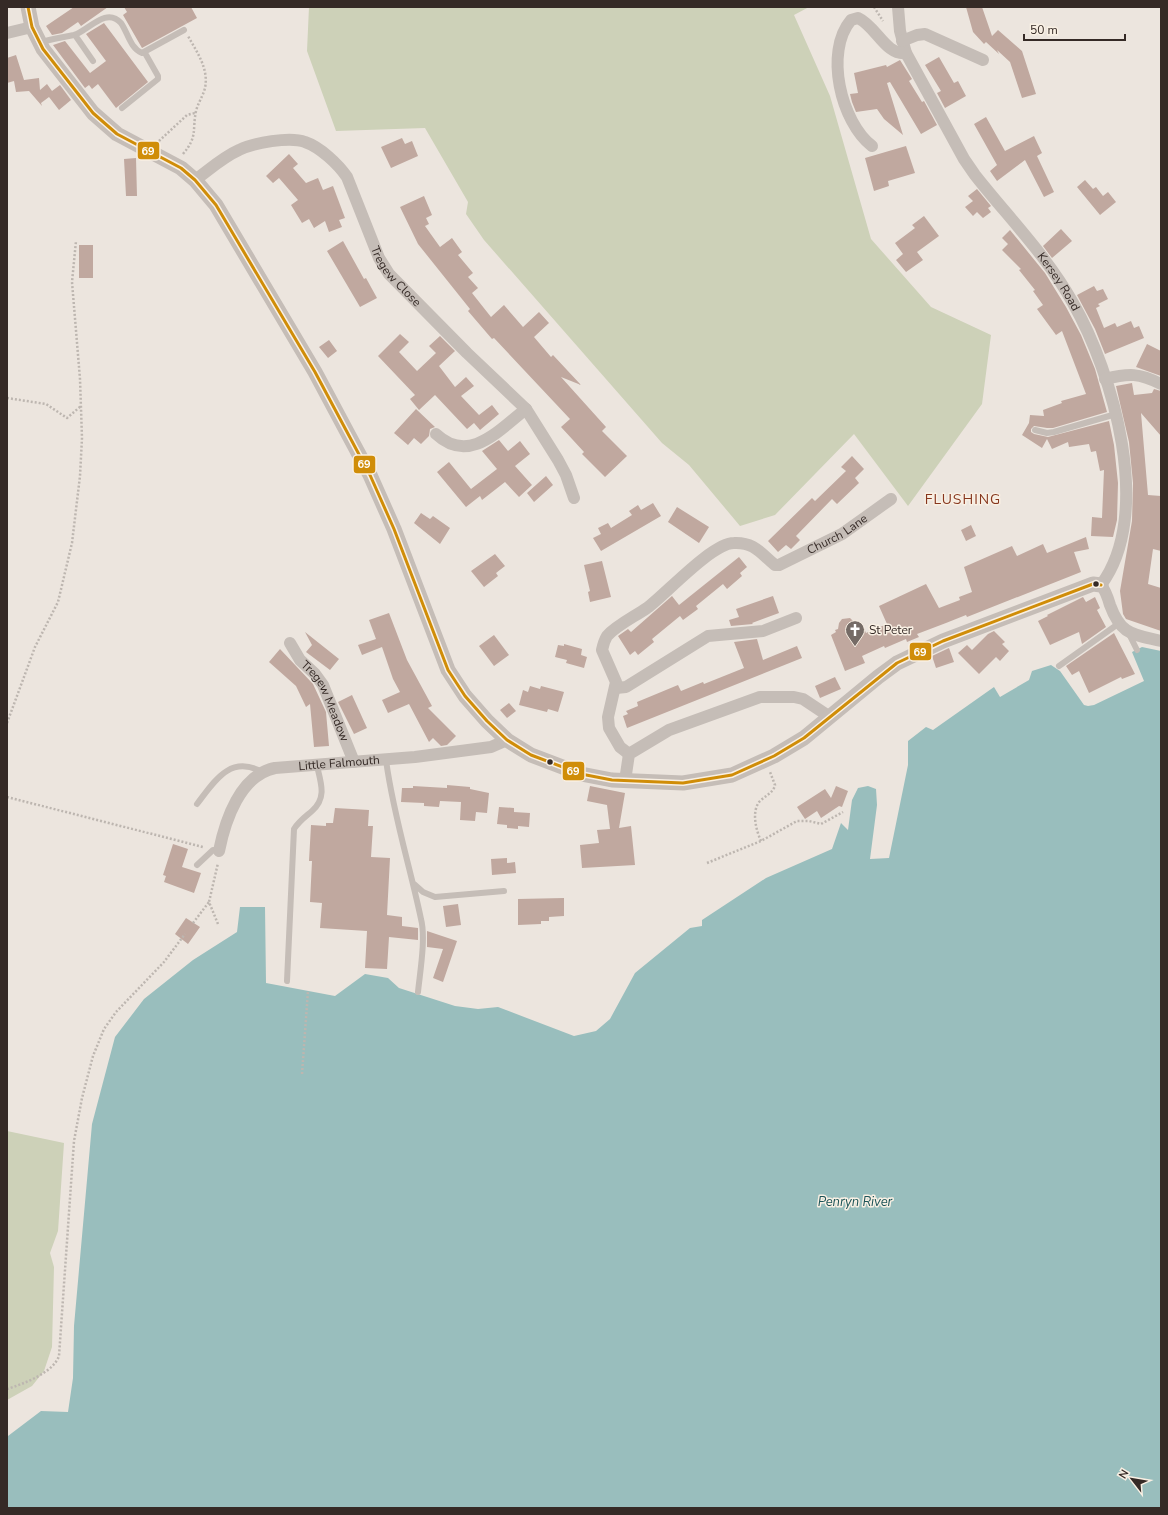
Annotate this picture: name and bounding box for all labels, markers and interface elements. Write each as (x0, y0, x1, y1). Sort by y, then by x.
scale bar (1024, 16, 1125, 42)
text: 50 m (1030, 22, 1058, 38)
line badge: 69 (137, 141, 160, 160)
text: 69 (141, 144, 155, 159)
street label: Tregew Close (367, 244, 425, 310)
street label: Kersey Road (1034, 249, 1084, 314)
line badge: 69 (353, 455, 376, 474)
text: 69 (357, 457, 371, 472)
district label: FLUSHING (925, 490, 1001, 509)
street label: Church Lane (804, 510, 871, 558)
unlabelled marker (1091, 579, 1101, 589)
church icon: St Peter (844, 619, 866, 647)
place label: St Peter (869, 622, 913, 638)
line badge: 69 (909, 642, 932, 661)
text: 69 (913, 645, 927, 660)
street label: Tregew Meadow (298, 657, 353, 744)
street label: Little Falmouth (298, 752, 380, 774)
unlabelled marker (545, 757, 555, 767)
line badge: 69 (562, 761, 585, 781)
text: 69 (566, 764, 580, 779)
water label: Penryn River (818, 1193, 893, 1211)
north arrow (1112, 1459, 1152, 1499)
text: N (1115, 1467, 1132, 1481)

